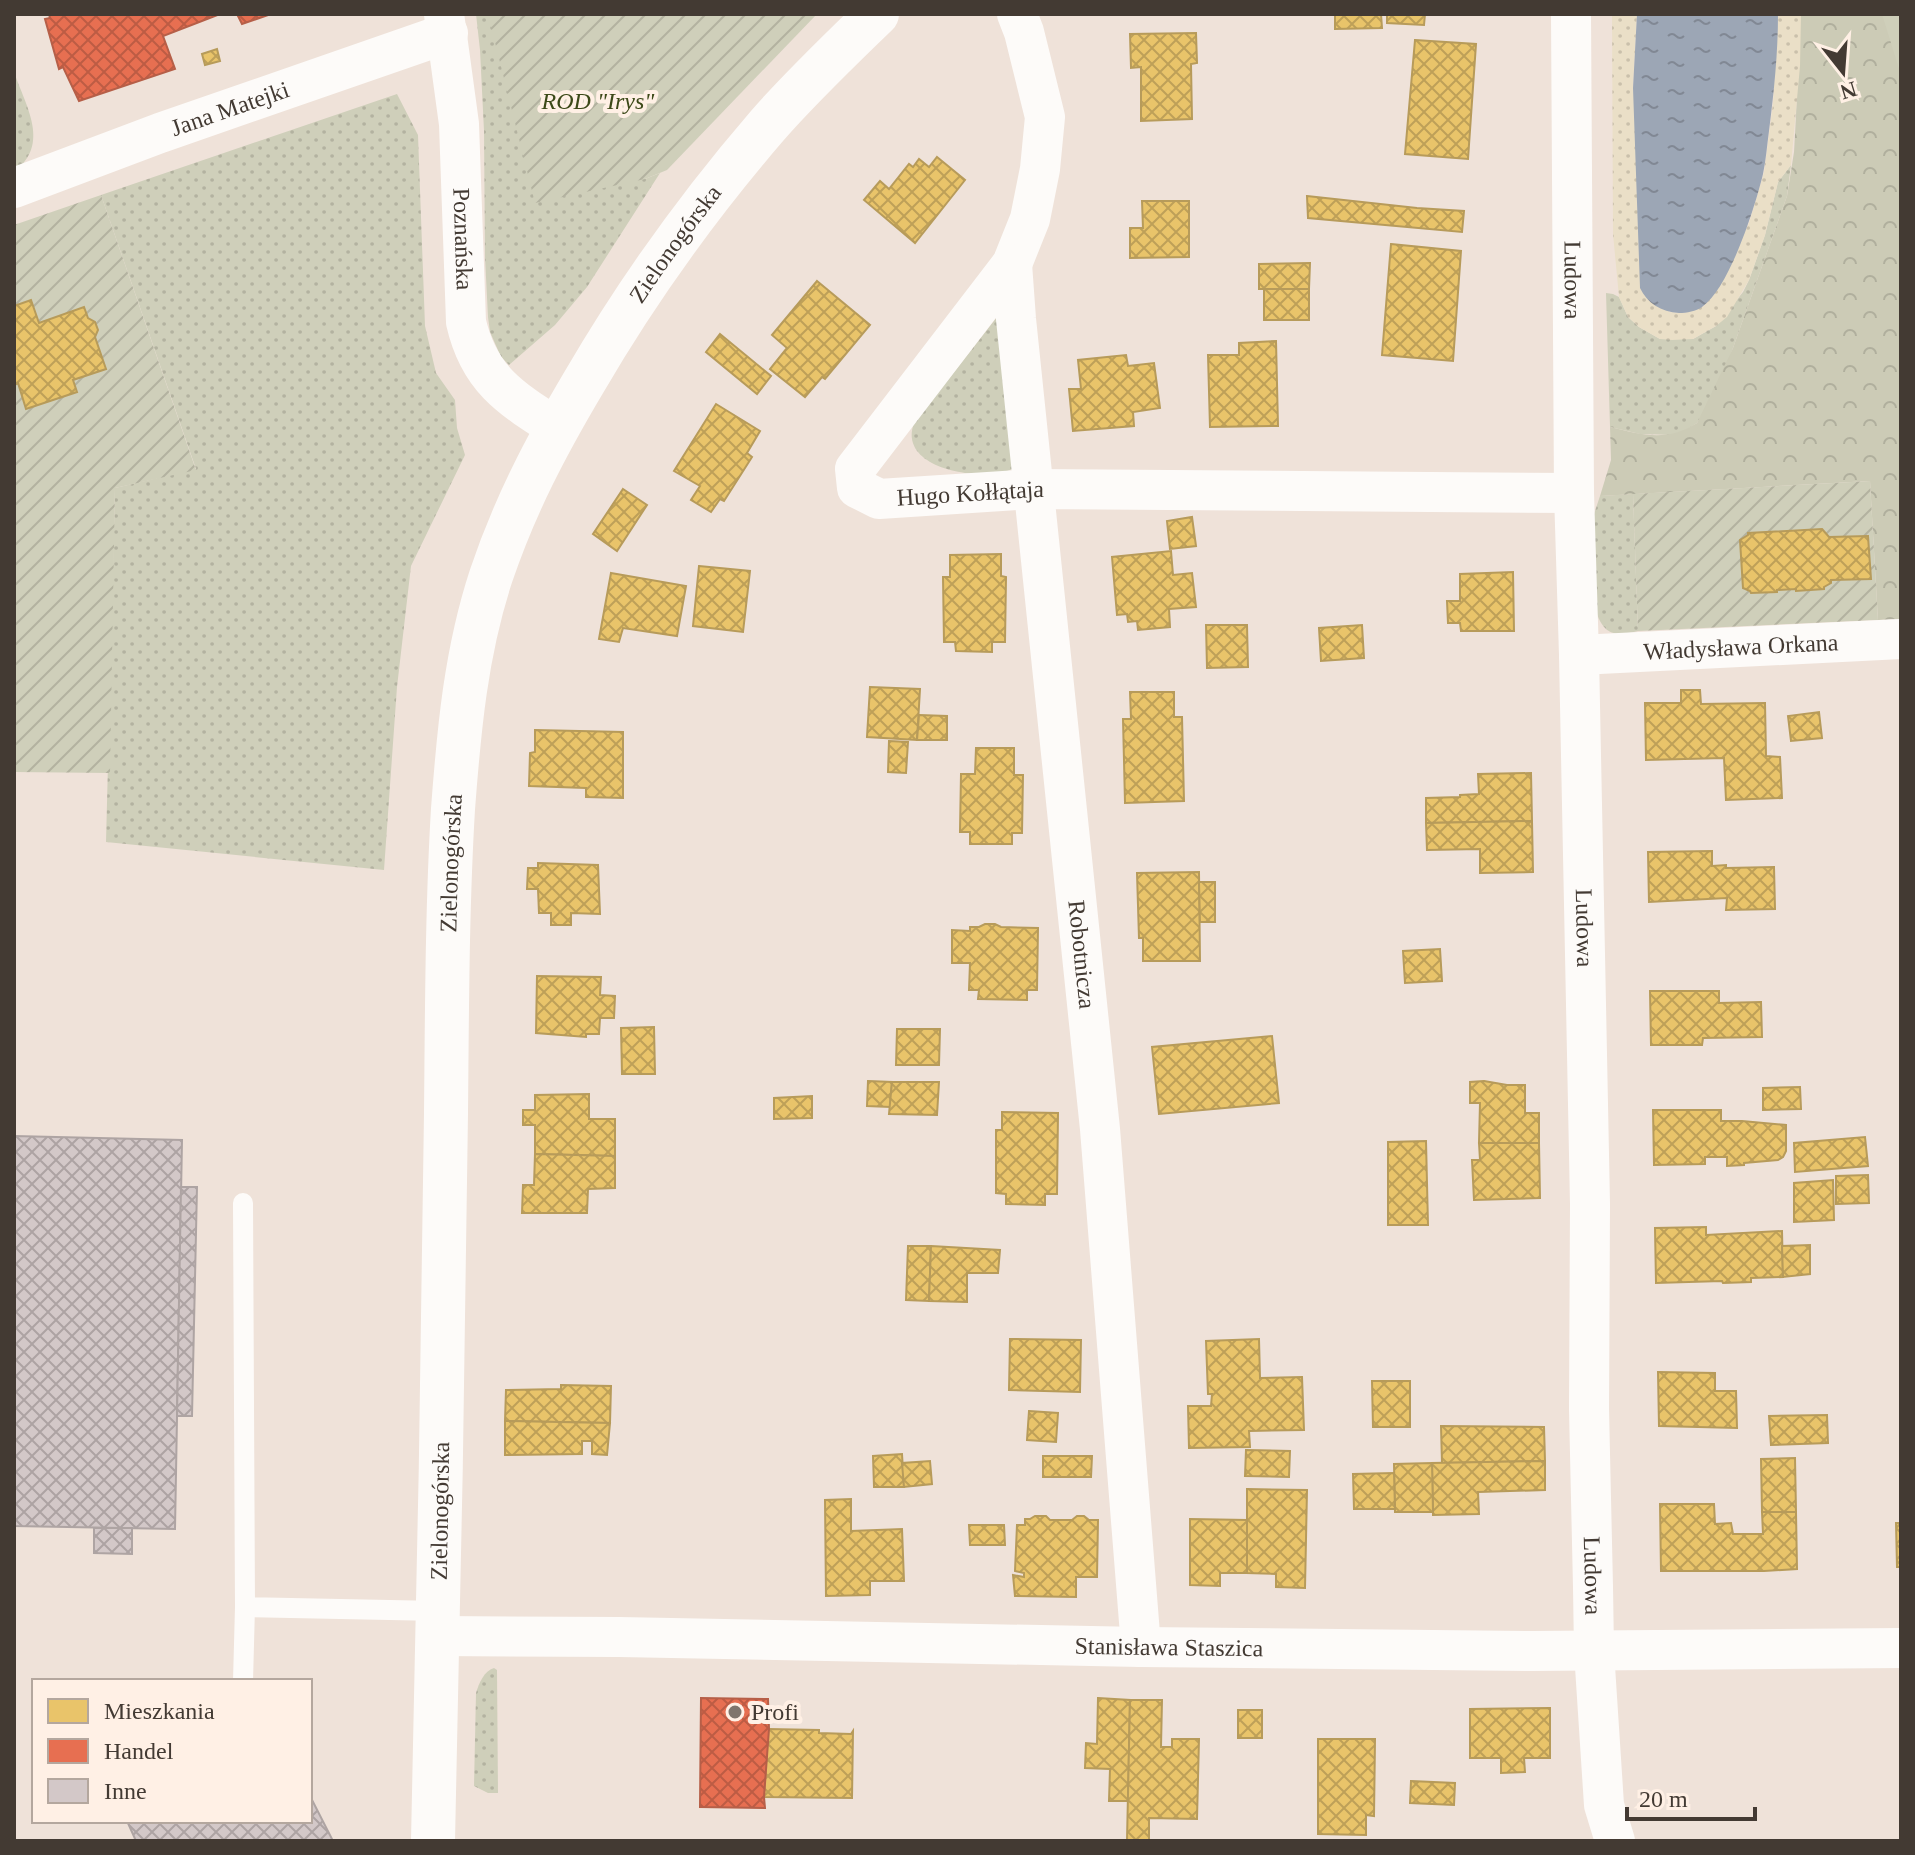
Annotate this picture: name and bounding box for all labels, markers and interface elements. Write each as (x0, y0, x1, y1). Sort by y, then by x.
north arrow (1803, 32, 1883, 112)
street label: Jana Matejki (167, 76, 293, 141)
text: N (1837, 76, 1860, 105)
park label: ROD "Irys" (541, 88, 655, 114)
street label: Zielonogórska (624, 180, 726, 308)
street label: Poznańska (448, 187, 478, 291)
street label: Ludowa (1559, 241, 1586, 320)
street label: Hugo Kołłątaja (896, 476, 1044, 511)
street label: Władysława Orkana (1643, 629, 1839, 665)
street label: Zielonogórska (435, 793, 467, 933)
street label: Ludowa (1571, 888, 1598, 968)
street label: Robotnicza (1063, 899, 1101, 1011)
street label: Zielonogórska (426, 1441, 454, 1581)
street label: Ludowa (1579, 1536, 1606, 1616)
street label: Stanisława Staszica (1074, 1633, 1264, 1661)
legend (32, 1679, 312, 1823)
text: Mieszkania (104, 1698, 215, 1724)
place label: Profi (751, 1699, 799, 1725)
marker: Profi (726, 1703, 744, 1721)
text: Handel (104, 1738, 174, 1764)
scale bar (1627, 1771, 1755, 1821)
text: Inne (104, 1778, 147, 1804)
text: 20 m (1639, 1786, 1688, 1812)

